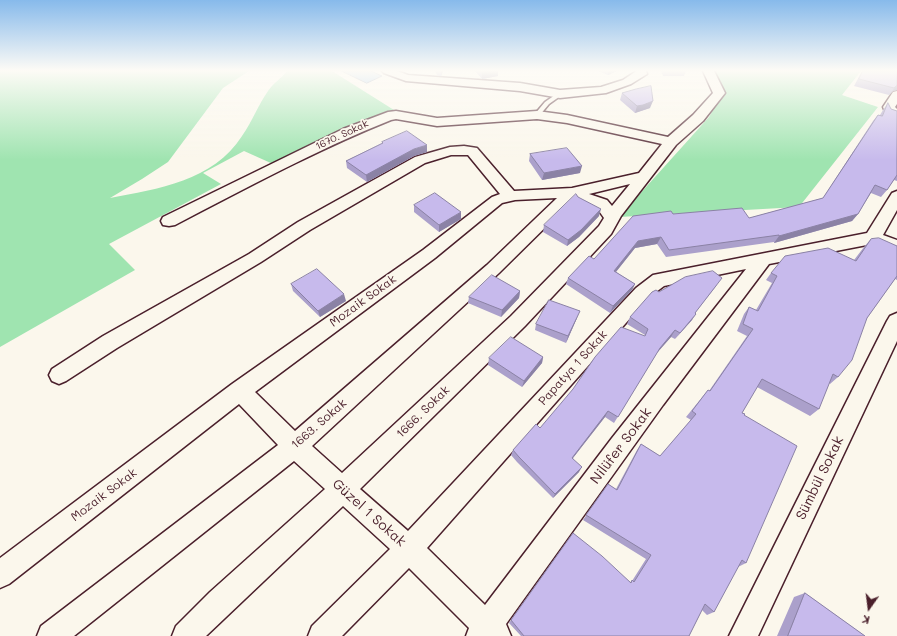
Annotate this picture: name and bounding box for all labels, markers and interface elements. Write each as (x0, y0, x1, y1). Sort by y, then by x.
street label: 1670. Sokak (314, 118, 370, 152)
street label: Mozaik Sokak (327, 272, 399, 330)
street label: Papatya 1 Sokak (536, 328, 610, 408)
street label: 1666. Sokak (393, 383, 453, 441)
street label: 1663. Sokak (288, 396, 350, 452)
street label: Nilüfer Sokak (587, 405, 655, 487)
street label: Sümbül Sokak (792, 433, 848, 523)
street label: Mozaik Sokak (68, 466, 140, 524)
street label: Güzel 1 Sokak (329, 476, 409, 550)
north arrow (849, 588, 889, 628)
text: K (861, 612, 871, 628)

